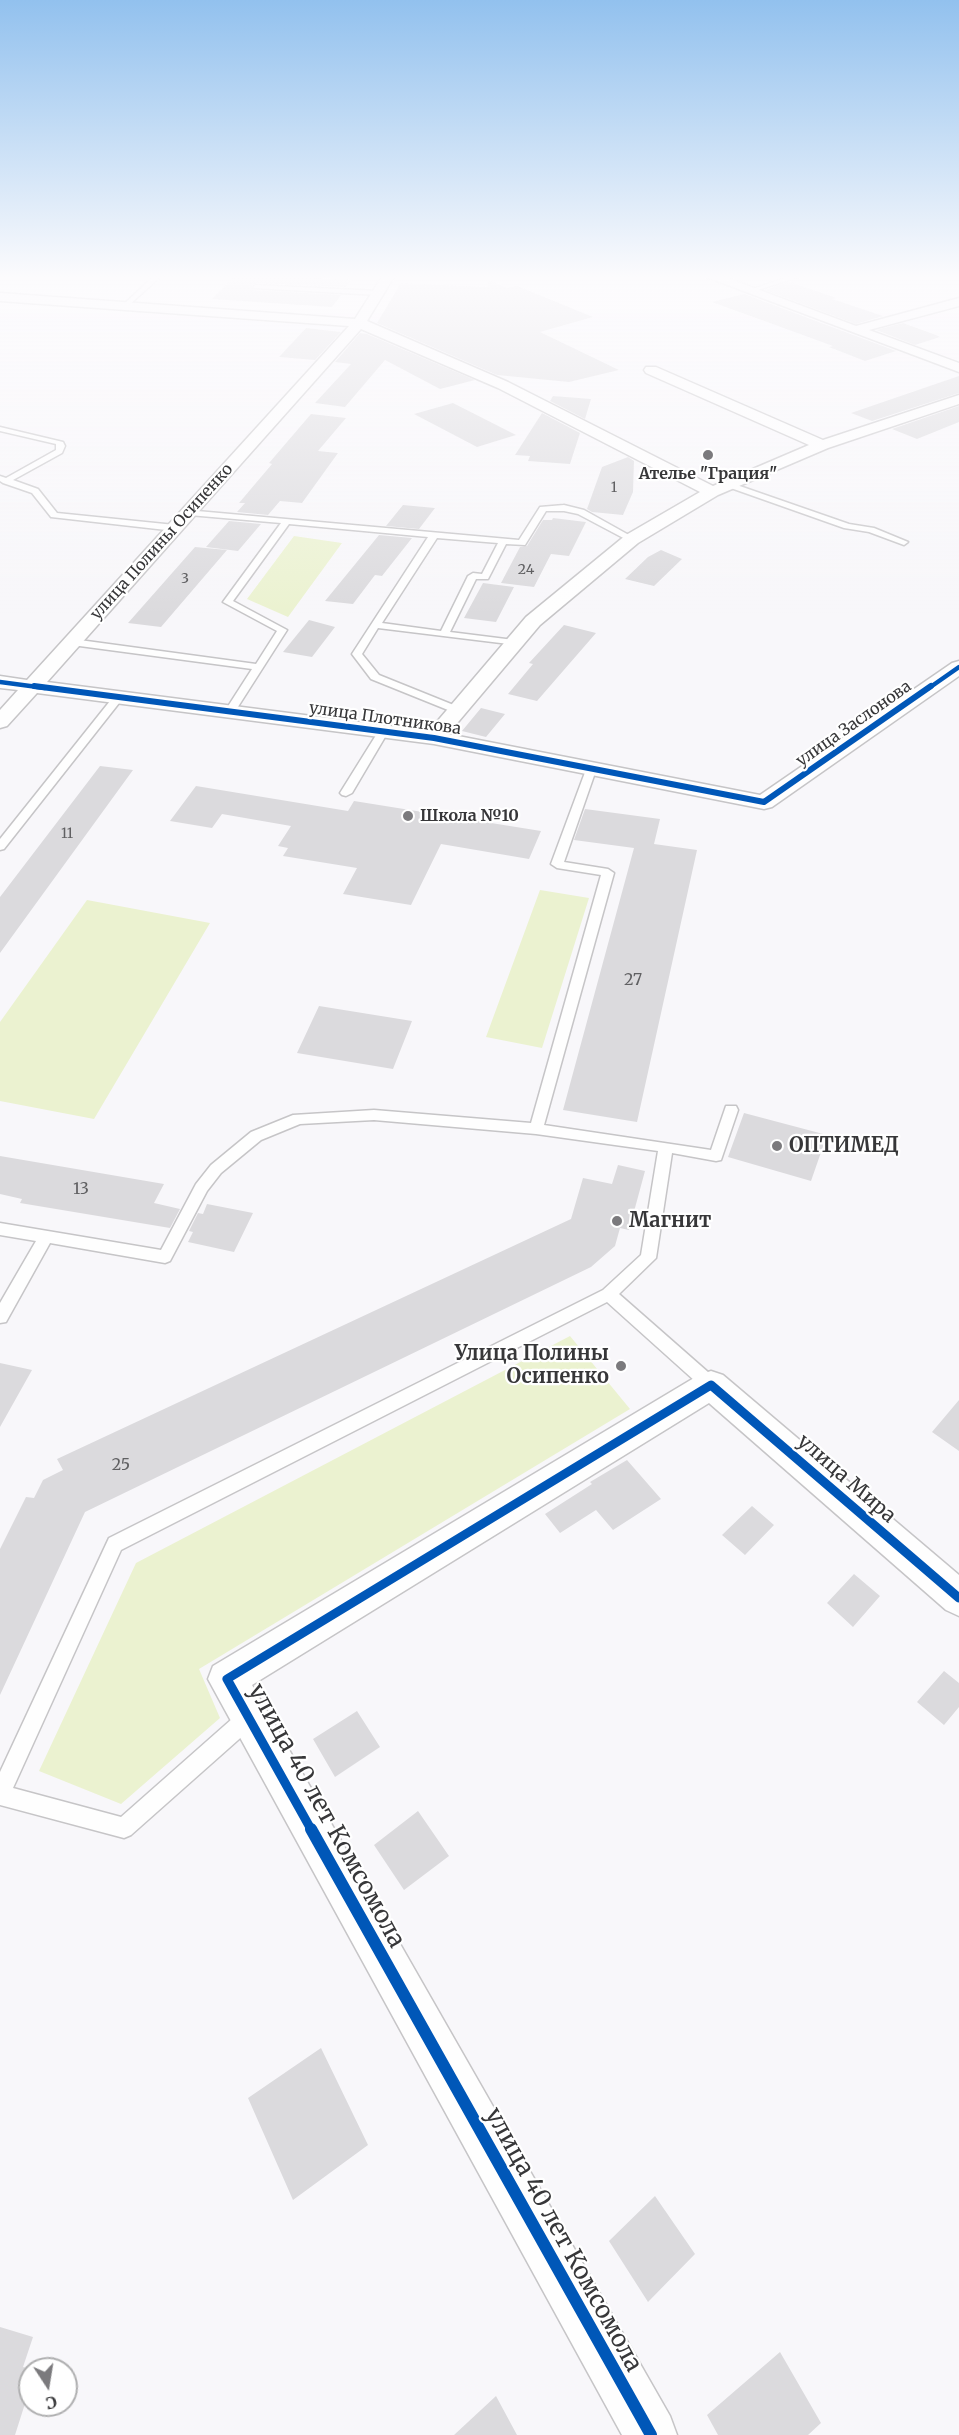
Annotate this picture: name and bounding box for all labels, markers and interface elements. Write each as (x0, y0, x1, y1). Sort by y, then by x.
marker: Ателье "Грация" (701, 448, 715, 462)
street label: улица Полины Осипенко (87, 460, 237, 624)
place label: Ателье "Грация" (639, 464, 777, 484)
house number: 1 (611, 480, 617, 496)
house number: 24 (518, 562, 534, 578)
house number: 3 (181, 571, 189, 587)
street label: улица Заслонова (793, 677, 915, 771)
street label: улица Плотникова (308, 699, 462, 739)
place label: Школа №10 (420, 806, 519, 826)
marker: Школа №10 (401, 809, 415, 823)
house number: 11 (61, 826, 73, 842)
house number: 27 (624, 970, 642, 990)
place label: ОПТИМЕД (789, 1134, 899, 1158)
marker: ОПТИМЕД (770, 1139, 784, 1153)
house number: 13 (73, 1179, 89, 1199)
place label: Магнит (629, 1209, 711, 1233)
marker: Магнит (610, 1214, 624, 1228)
place label: Улица Полины Осипенко (455, 1342, 609, 1389)
marker: Улица Полины Осипенко (614, 1359, 628, 1373)
street label: улица Мира (792, 1430, 900, 1528)
house number: 25 (112, 1455, 130, 1475)
street label: улица 40 лет Комсомола (241, 1679, 411, 1953)
street label: улица 40 лет Комсомола (478, 2103, 648, 2377)
north arrow (18, 2357, 78, 2417)
text: С (44, 2392, 59, 2414)

